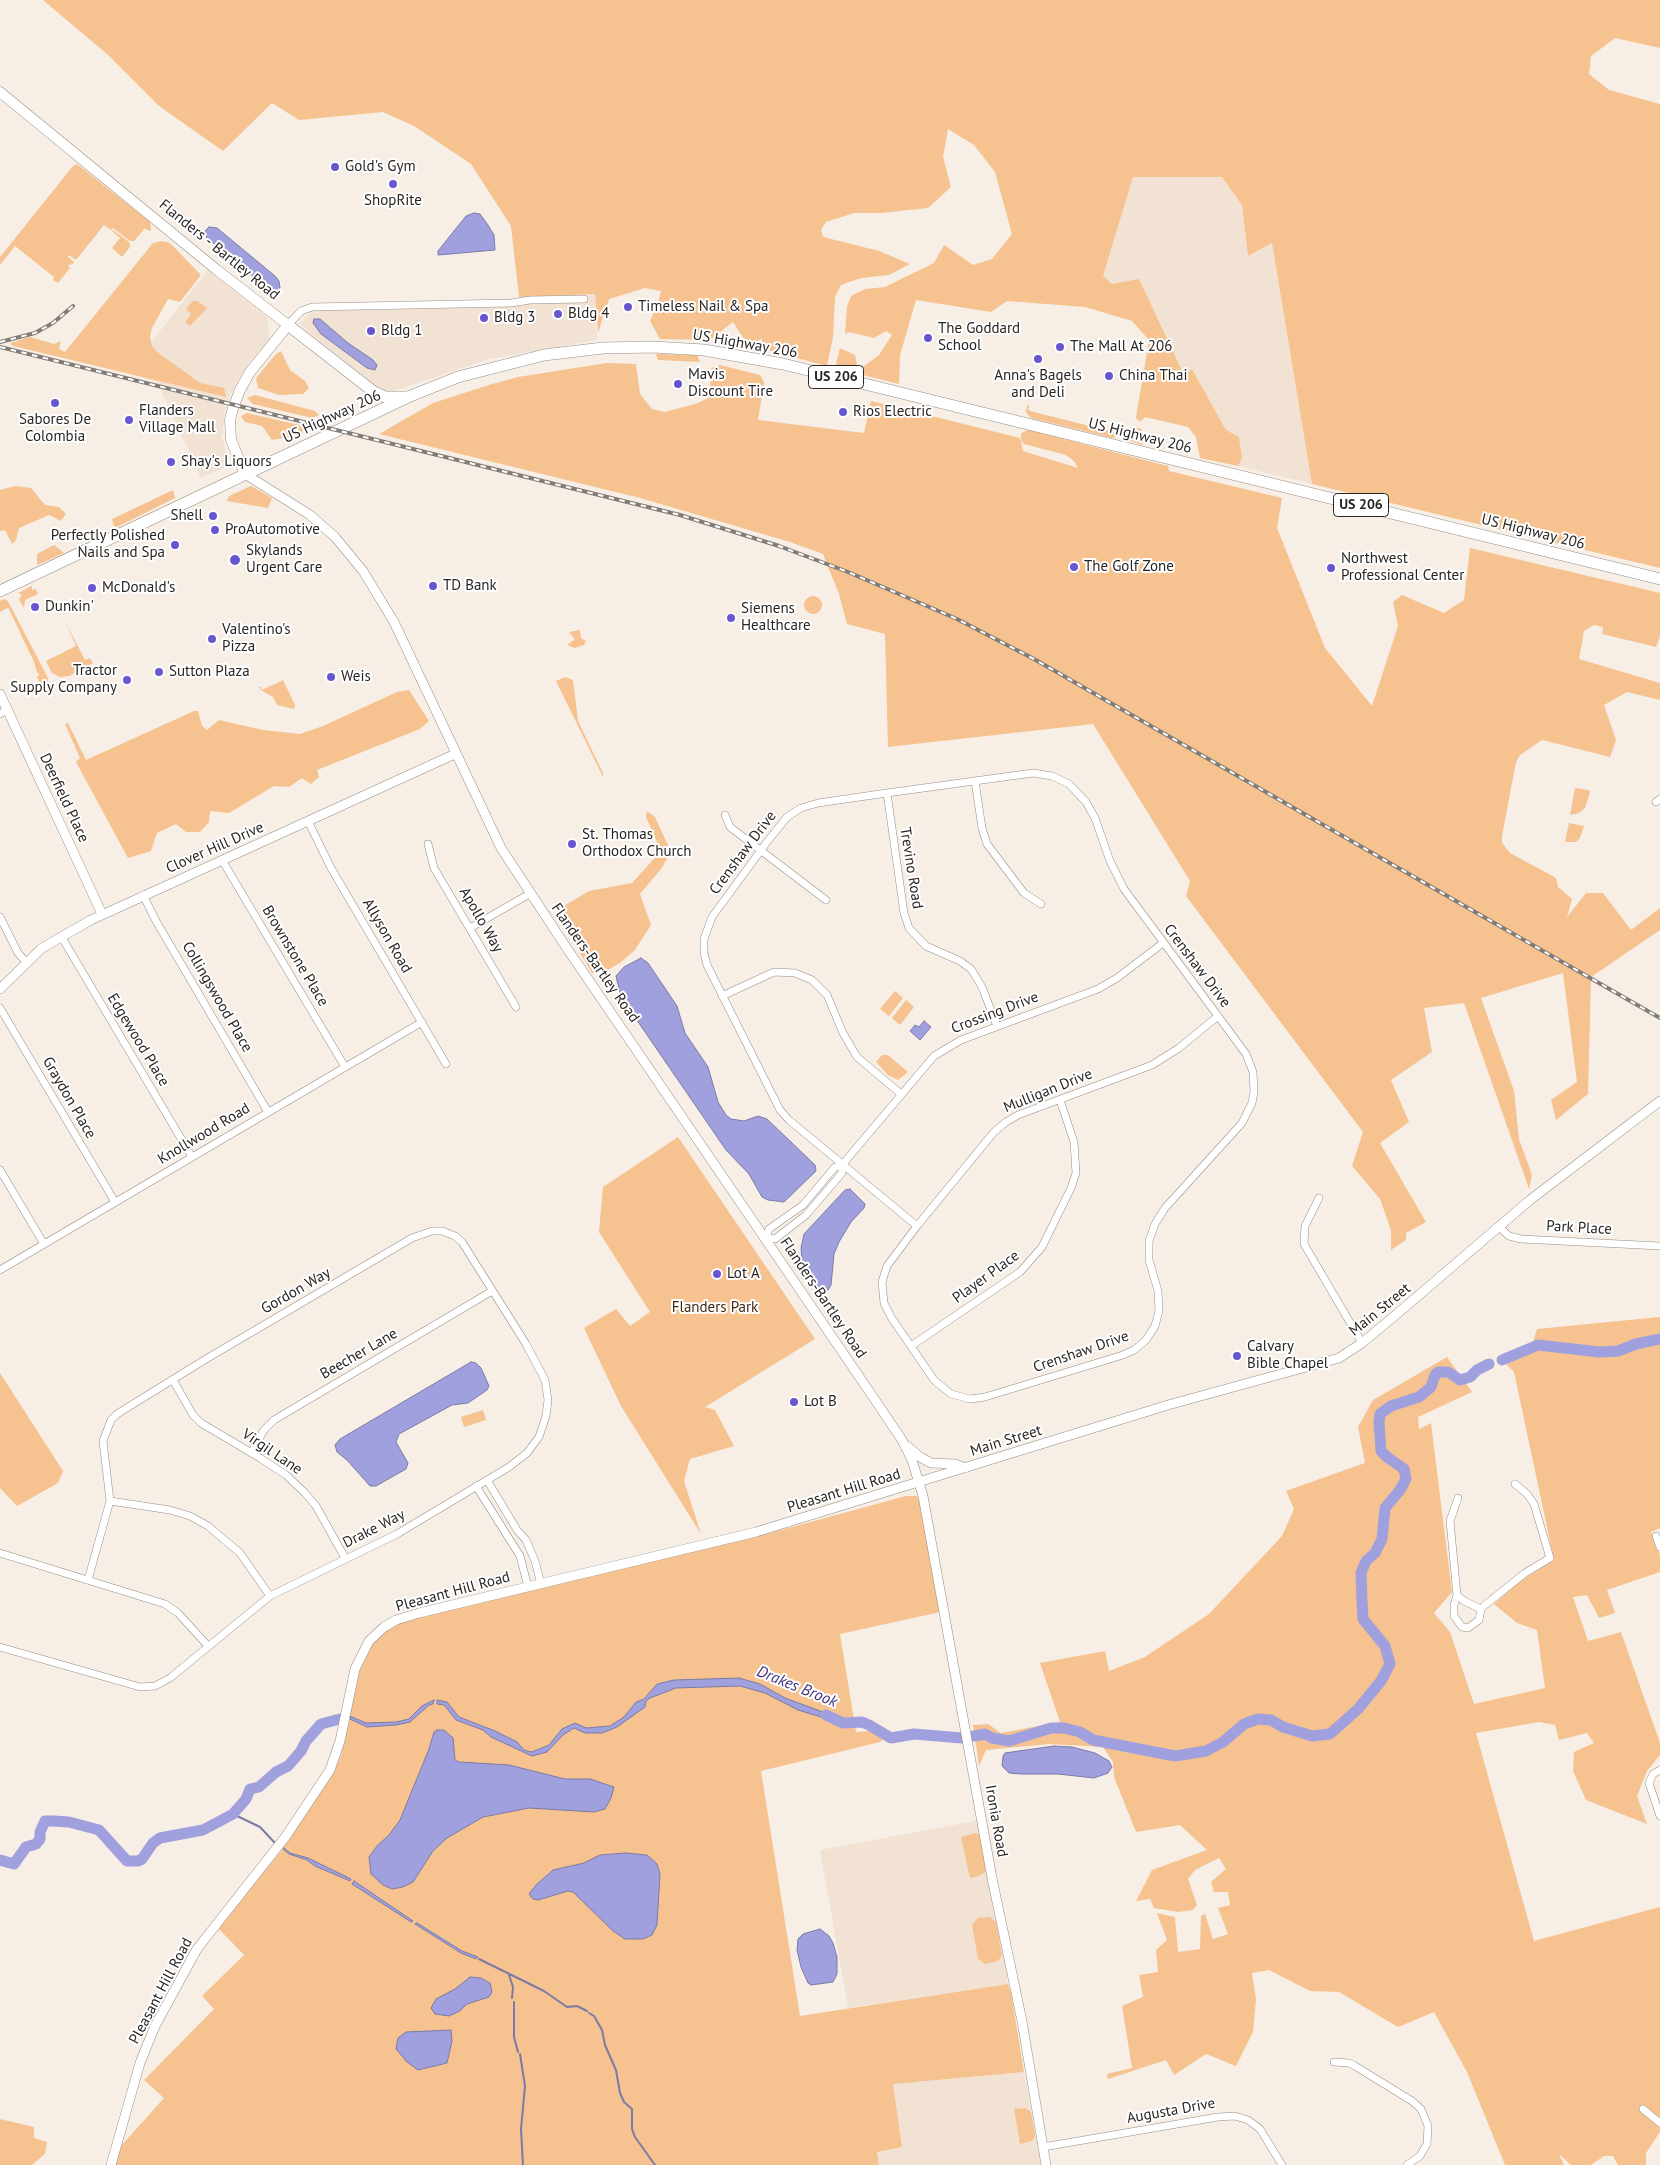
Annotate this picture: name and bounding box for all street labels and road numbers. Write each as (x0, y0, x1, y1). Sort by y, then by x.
street label: Flanders - Bartley Road (155, 196, 283, 304)
street label: US Highway 206 (691, 326, 799, 362)
road number: US 206 (808, 366, 864, 388)
street label: US Highway 206 (280, 386, 384, 448)
street label: US Highway 206 (1086, 414, 1194, 458)
road number: US 206 (1334, 494, 1388, 516)
street label: US Highway 206 (1479, 510, 1587, 554)
street label: Deerfield Place (35, 751, 93, 845)
street label: Crenshaw Drive (706, 808, 780, 898)
street label: Clover Hill Drive (163, 818, 267, 878)
street label: Trevino Road (896, 826, 926, 910)
street label: Apollo Way (455, 884, 507, 956)
street label: Allyson Road (358, 896, 416, 976)
street label: Flanders-Bartley Road (547, 900, 643, 1026)
street label: Brownstone Place (258, 902, 332, 1010)
street label: Crenshaw Drive (1160, 921, 1234, 1011)
street label: Collingswood Place (178, 939, 256, 1055)
street label: Crossing Drive (949, 988, 1041, 1038)
street label: Edgewood Place (103, 990, 173, 1090)
street label: Graydon Place (38, 1054, 100, 1142)
street label: Mulligan Drive (1001, 1065, 1095, 1117)
street label: Knollwood Road (155, 1099, 253, 1169)
street label: Park Place (1546, 1217, 1612, 1239)
street label: Flanders-Bartley Road (776, 1234, 870, 1362)
street label: Player Place (949, 1247, 1023, 1307)
street label: Gordon Way (258, 1264, 334, 1318)
street label: Main Street (1346, 1280, 1414, 1340)
street label: Beecher Lane (317, 1325, 401, 1383)
street label: Crenshaw Drive (1031, 1327, 1131, 1377)
street label: Main Street (968, 1422, 1044, 1460)
street label: Virgil Lane (238, 1425, 306, 1479)
street label: Pleasant Hill Road (785, 1465, 903, 1517)
street label: Drake Way (340, 1506, 408, 1552)
street label: Pleasant Hill Road (394, 1568, 512, 1616)
street label: Ironia Road (981, 1784, 1011, 1858)
street label: Pleasant Hill Road (125, 1935, 197, 2047)
street label: Augusta Drive (1125, 2094, 1217, 2128)

